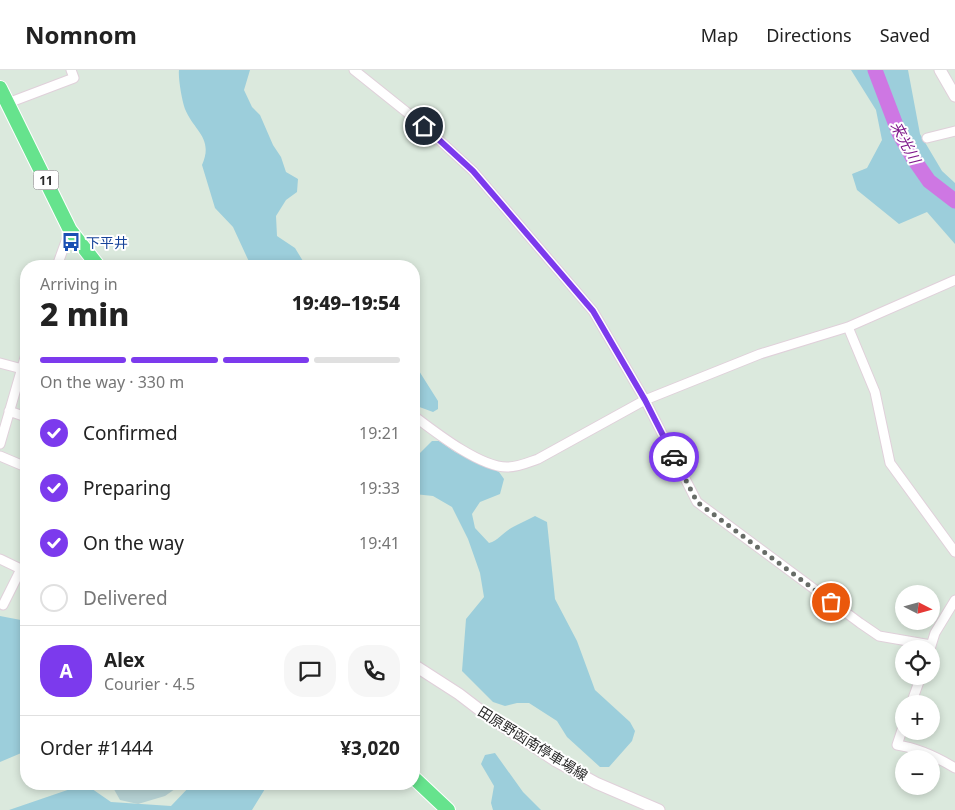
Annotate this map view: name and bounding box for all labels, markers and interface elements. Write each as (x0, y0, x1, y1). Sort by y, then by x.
text: Nomnom (25, 18, 137, 51)
text: Map (701, 23, 738, 47)
text: Directions (766, 23, 852, 47)
text: Saved (880, 23, 930, 47)
pin (403, 105, 445, 147)
icon: home (410, 112, 438, 140)
water label: 来光川 (887, 117, 926, 168)
road number: 11 (34, 170, 58, 190)
bus stop icon: 下平井 (60, 231, 82, 253)
place label: 下平井 (86, 233, 128, 252)
text: Arriving in (40, 273, 118, 295)
text: 19:49–19:54 (292, 290, 400, 316)
text: 2 min (40, 292, 129, 335)
text: On the way · 330 m (40, 371, 184, 393)
icon: check (40, 419, 68, 447)
text: Confirmed (83, 420, 178, 446)
text: 19:21 (359, 422, 400, 444)
courier (649, 432, 699, 482)
icon: car (660, 443, 688, 471)
icon: check (40, 474, 68, 502)
text: Preparing (83, 475, 171, 501)
text: 19:33 (359, 477, 400, 499)
icon: check (40, 529, 68, 557)
text: On the way (83, 530, 184, 556)
text: 19:41 (359, 532, 400, 554)
pin (810, 581, 852, 623)
text: Delivered (83, 585, 168, 611)
north arrow (895, 585, 940, 630)
map controls (895, 585, 940, 795)
icon: bag (817, 588, 845, 616)
button: locate (895, 640, 940, 685)
button: chat (284, 645, 336, 697)
button: phone (348, 645, 400, 697)
text: Alex (104, 647, 145, 673)
text: A (59, 658, 73, 684)
text: Courier · 4.5 (104, 673, 195, 695)
button: + (895, 695, 940, 740)
street label: 田原野函南停車場線 (475, 702, 591, 784)
text: Order #1444 (40, 735, 153, 761)
text: ¥3,020 (340, 735, 400, 761)
button: − (895, 750, 940, 795)

